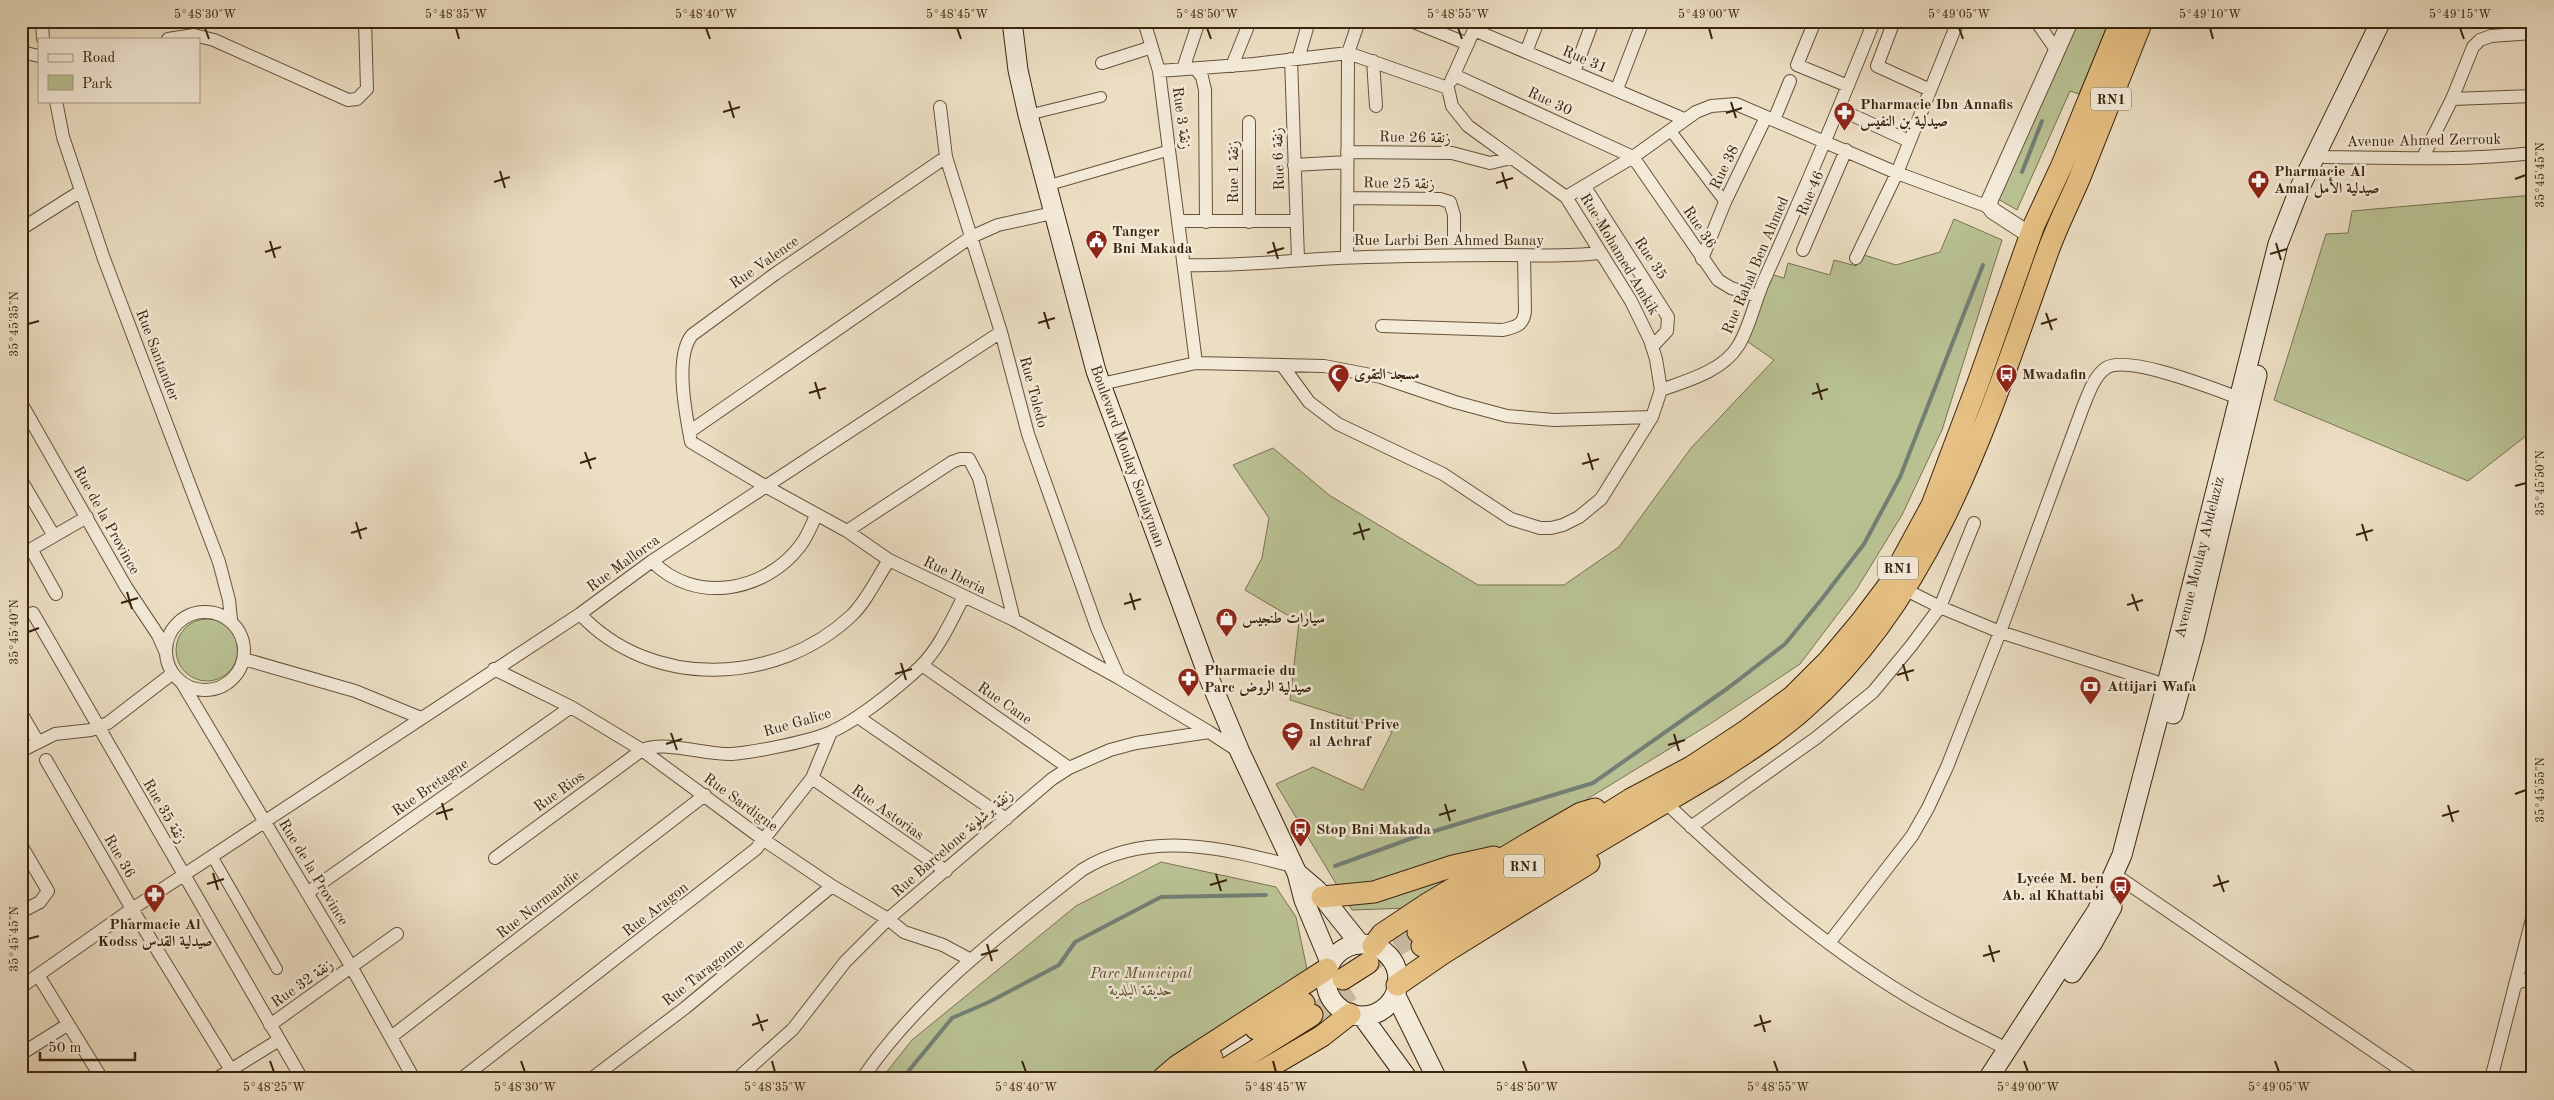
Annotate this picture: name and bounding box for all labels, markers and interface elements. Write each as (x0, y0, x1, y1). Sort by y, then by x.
text: 5°48'30"W (174, 8, 236, 21)
text: 5°48'35"W (425, 8, 487, 21)
text: 5°48'40"W (675, 8, 737, 21)
text: 5°48'45"W (926, 8, 988, 21)
text: 5°48'50"W (1176, 8, 1238, 21)
text: 5°48'55"W (1427, 8, 1489, 21)
text: 5°49'00"W (1678, 8, 1740, 21)
text: 5°49'05"W (1928, 8, 1990, 21)
text: 5°49'10"W (2179, 8, 2241, 21)
text: 5°49'15"W (2429, 8, 2491, 21)
legend (38, 38, 200, 102)
street label: Rue 31 (1560, 44, 1609, 77)
text: Road (82, 51, 116, 66)
text: Park (82, 77, 113, 92)
street label: Rue 3 زنقة (1169, 86, 1192, 150)
street label: Rue 30 (1525, 86, 1574, 119)
road number: RN1 (2091, 88, 2131, 110)
place label: Pharmacie Ibn Annafis صيدلية بن النفيس (1860, 98, 2013, 131)
pharmacy icon: Pharmacie Ibn Annafis صيدلية بن النفيس (1832, 101, 1856, 132)
street label: Rue 6 زنقة (1271, 127, 1288, 191)
street label: Rue 26 زنقة (1379, 130, 1451, 147)
street label: Avenue Ahmed Zerrouk (2347, 133, 2502, 150)
street label: Rue 1 زنقة (1227, 141, 1242, 203)
text: 35°45'45"N (2534, 142, 2547, 208)
street label: Rue 38 (1708, 143, 1742, 192)
place label: Pharmacie Al Amal صيدلية الأمل (2274, 165, 2380, 199)
pharmacy icon: Pharmacie Al Amal صيدلية الأمل (2246, 168, 2270, 199)
street label: Rue 46 (1795, 169, 1828, 218)
street label: Rue 25 زنقة (1363, 176, 1435, 193)
street label: Rue Mohamed Amkik (1576, 191, 1661, 319)
street label: Rue Rahal Ben Ahmed (1721, 195, 1792, 336)
street label: Rue 36 (1679, 204, 1718, 252)
place label: Tanger Bni Makada (1112, 225, 1193, 257)
public building icon: Tanger Bni Makada (1084, 228, 1108, 259)
street label: Rue Valence (728, 234, 802, 292)
street label: Rue Larbi Ben Ahmed Banay (1354, 234, 1544, 249)
street label: Rue 35 (1631, 235, 1669, 283)
text: 35°45'35"N (8, 291, 21, 357)
street label: Rue Santander (132, 308, 181, 403)
street label: Rue Toledo (1016, 355, 1049, 430)
mosque icon: مسجد التقوى (1326, 362, 1350, 393)
bus stop icon: Mwadafin (1994, 362, 2018, 393)
street label: Boulevard Moulay Soulayman (1087, 363, 1167, 550)
place label: مسجد التقوى (1354, 367, 1420, 383)
place label: Mwadafin (2022, 368, 2086, 383)
text: 35°45'50"N (2534, 450, 2547, 516)
street label: Rue de la Province (70, 464, 142, 577)
street label: Avenue Moulay Abdelaziz (2173, 475, 2228, 640)
street label: Rue Mallorca (585, 533, 663, 595)
street label: Rue Iberia (921, 555, 989, 598)
road number: RN1 (1878, 556, 1918, 580)
text: 35°45'40"N (8, 599, 21, 665)
shop icon: سيارات طنجيس (1214, 606, 1238, 637)
place label: سيارات طنجيس (1242, 611, 1325, 628)
place label: Pharmacie du Parc صيدلية الروض (1204, 664, 1312, 697)
pharmacy icon: Pharmacie du Parc صيدلية الروض (1176, 667, 1200, 698)
bank icon: Attijari Wafa (2079, 674, 2103, 705)
street label: Rue Cane (974, 680, 1034, 728)
place label: Attijari Wafa (2107, 680, 2197, 695)
street label: Rue Galice (762, 707, 833, 740)
place label: Institut Prive al Achraf (1309, 718, 1399, 750)
school or university icon: Institut Prive al Achraf (1281, 721, 1305, 752)
street label: Rue Bretagne (390, 757, 472, 820)
text: 35°45'55"N (2534, 757, 2547, 823)
street label: Rue Rios (532, 769, 588, 816)
street label: Rue Sardigne (700, 771, 780, 835)
street label: Rue 35 زنقة (139, 777, 188, 847)
street label: Rue Astorias (848, 783, 926, 844)
street label: Rue Barcelone زنقة برشلونة (890, 788, 1016, 901)
street label: Rue de la Province (275, 817, 350, 929)
bus stop icon: Stop Bni Makada (1288, 817, 1312, 848)
place label: Stop Bni Makada (1316, 823, 1431, 838)
street label: Rue 36 (100, 833, 137, 881)
road number: RN1 (1504, 854, 1544, 878)
street label: Rue Normandie (494, 868, 583, 942)
place label: Lycée M. ben Ab. al Khattabi (2001, 872, 2104, 904)
bus stop icon: Lycée M. ben Ab. al Khattabi (2108, 875, 2132, 906)
street label: Rue Aragon (620, 880, 691, 940)
pharmacy icon: Pharmacie Al Kodss صيدلية القدس (143, 883, 167, 914)
text: 35°45'45"N (8, 906, 21, 972)
place label: Pharmacie Al Kodss صيدلية القدس (97, 918, 213, 950)
street label: Rue Taragonne (660, 937, 748, 1010)
street label: Rue 32 زنقة (269, 958, 337, 1011)
park label: Parc Municipal حديقة البلدية (1089, 967, 1192, 999)
scale bar (40, 1030, 135, 1062)
text: 50 m (48, 1041, 82, 1056)
text: 5°48'25"W (243, 1081, 305, 1094)
text: 5°48'30"W (494, 1081, 556, 1094)
text: 5°48'35"W (744, 1081, 806, 1094)
text: 5°48'40"W (995, 1081, 1057, 1094)
text: 5°48'45"W (1245, 1081, 1307, 1094)
text: 5°48'50"W (1496, 1081, 1558, 1094)
text: 5°48'55"W (1747, 1081, 1809, 1094)
text: 5°49'00"W (1997, 1081, 2059, 1094)
text: 5°49'05"W (2248, 1081, 2310, 1094)

